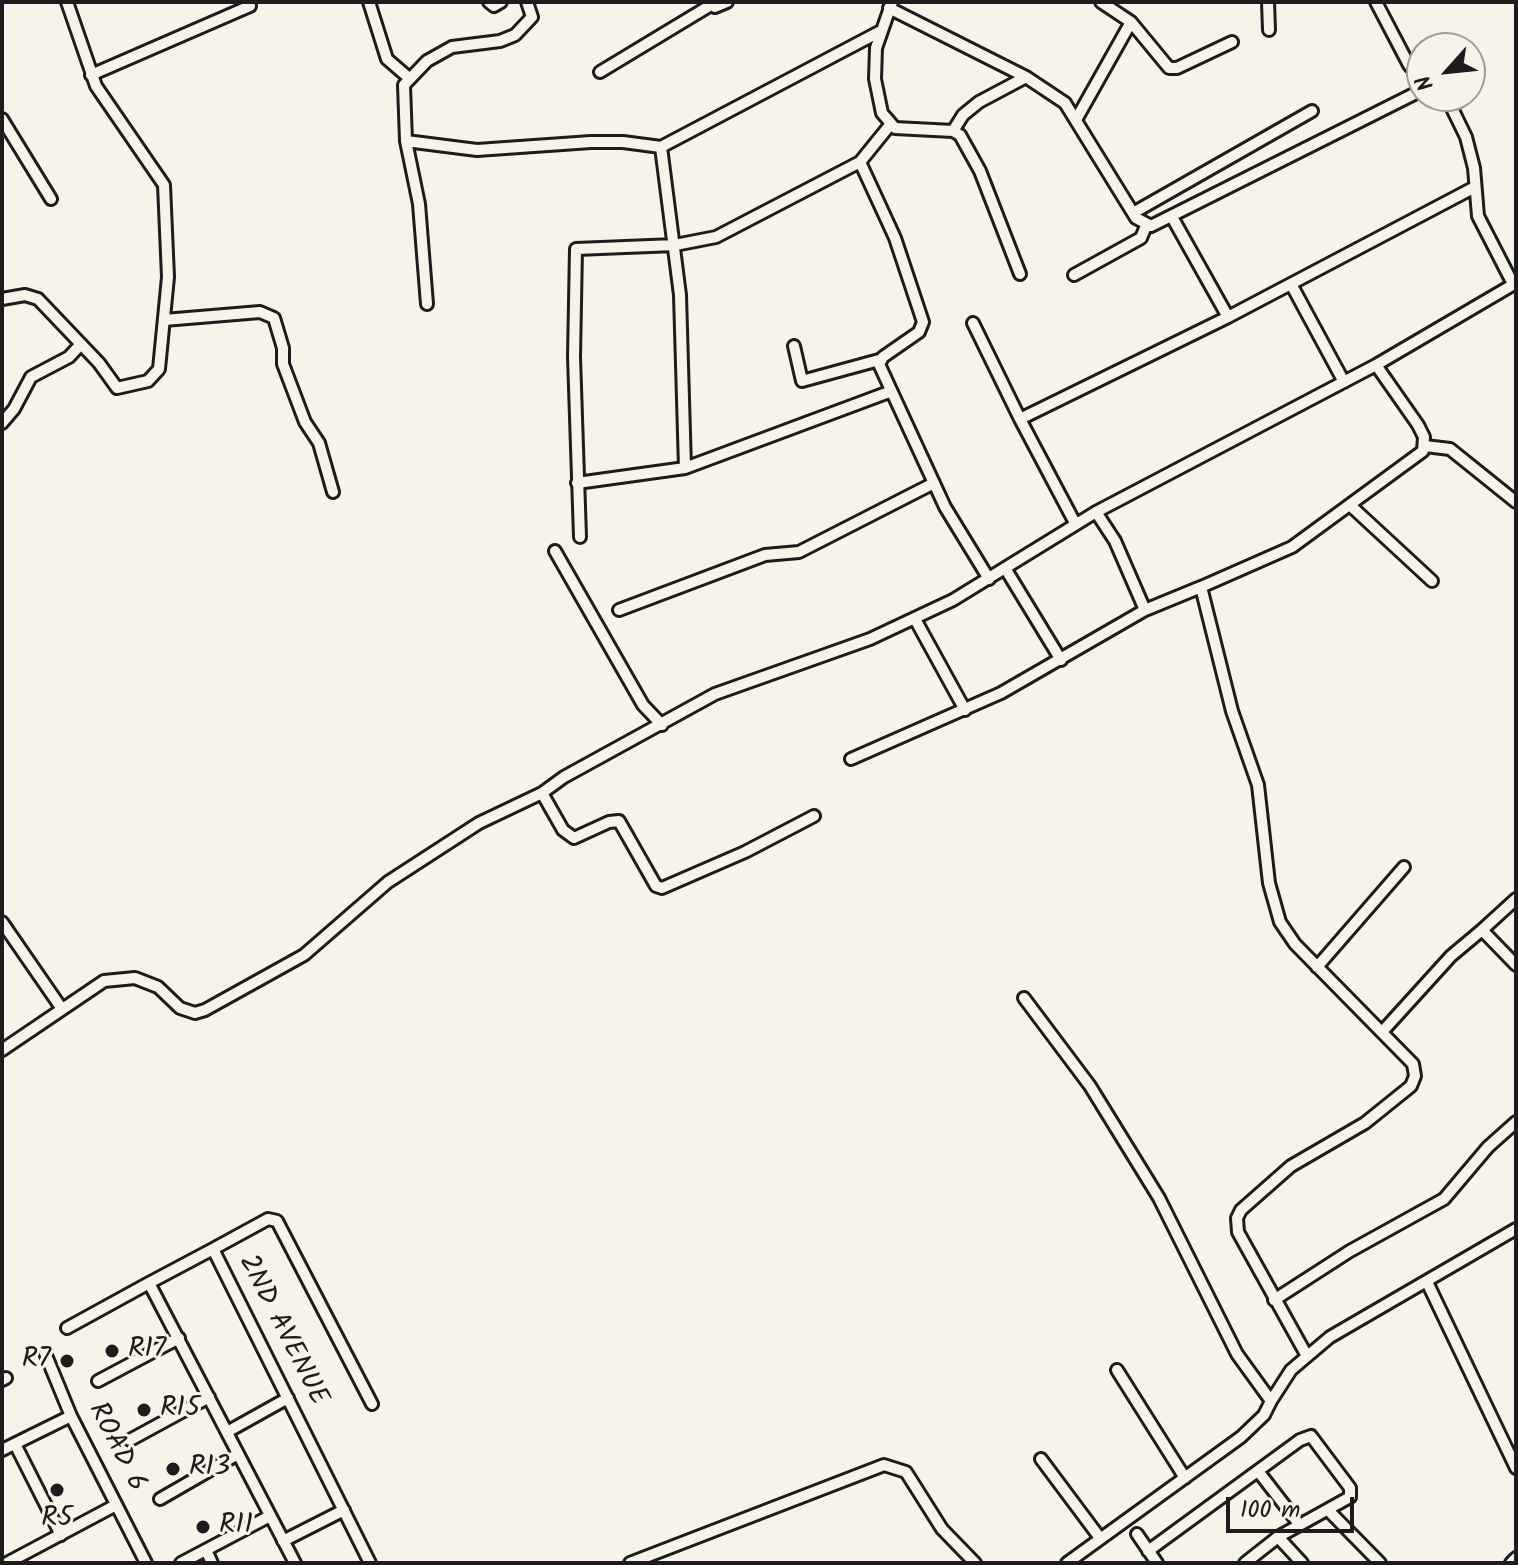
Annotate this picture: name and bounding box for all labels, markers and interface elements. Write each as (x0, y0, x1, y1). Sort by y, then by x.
north arrow (1406, 32, 1486, 112)
text: N (1407, 68, 1445, 96)
street label: 2ND AVENUE (229, 1250, 333, 1412)
place label: R17 (128, 1334, 166, 1368)
marker: R17 (103, 1342, 121, 1360)
place label: R7 (22, 1344, 51, 1378)
marker: R7 (58, 1352, 76, 1370)
place label: R15 (160, 1393, 200, 1427)
street label: ROAD 6 (78, 1398, 152, 1498)
marker: R15 (135, 1401, 153, 1419)
place label: R13 (189, 1452, 230, 1486)
marker: R13 (164, 1460, 182, 1478)
marker: R5 (48, 1481, 66, 1499)
scale bar (1230, 1481, 1358, 1531)
text: 100 m (1240, 1491, 1300, 1530)
place label: R5 (41, 1503, 73, 1537)
place label: R11 (219, 1510, 253, 1544)
marker: R11 (194, 1518, 212, 1536)

